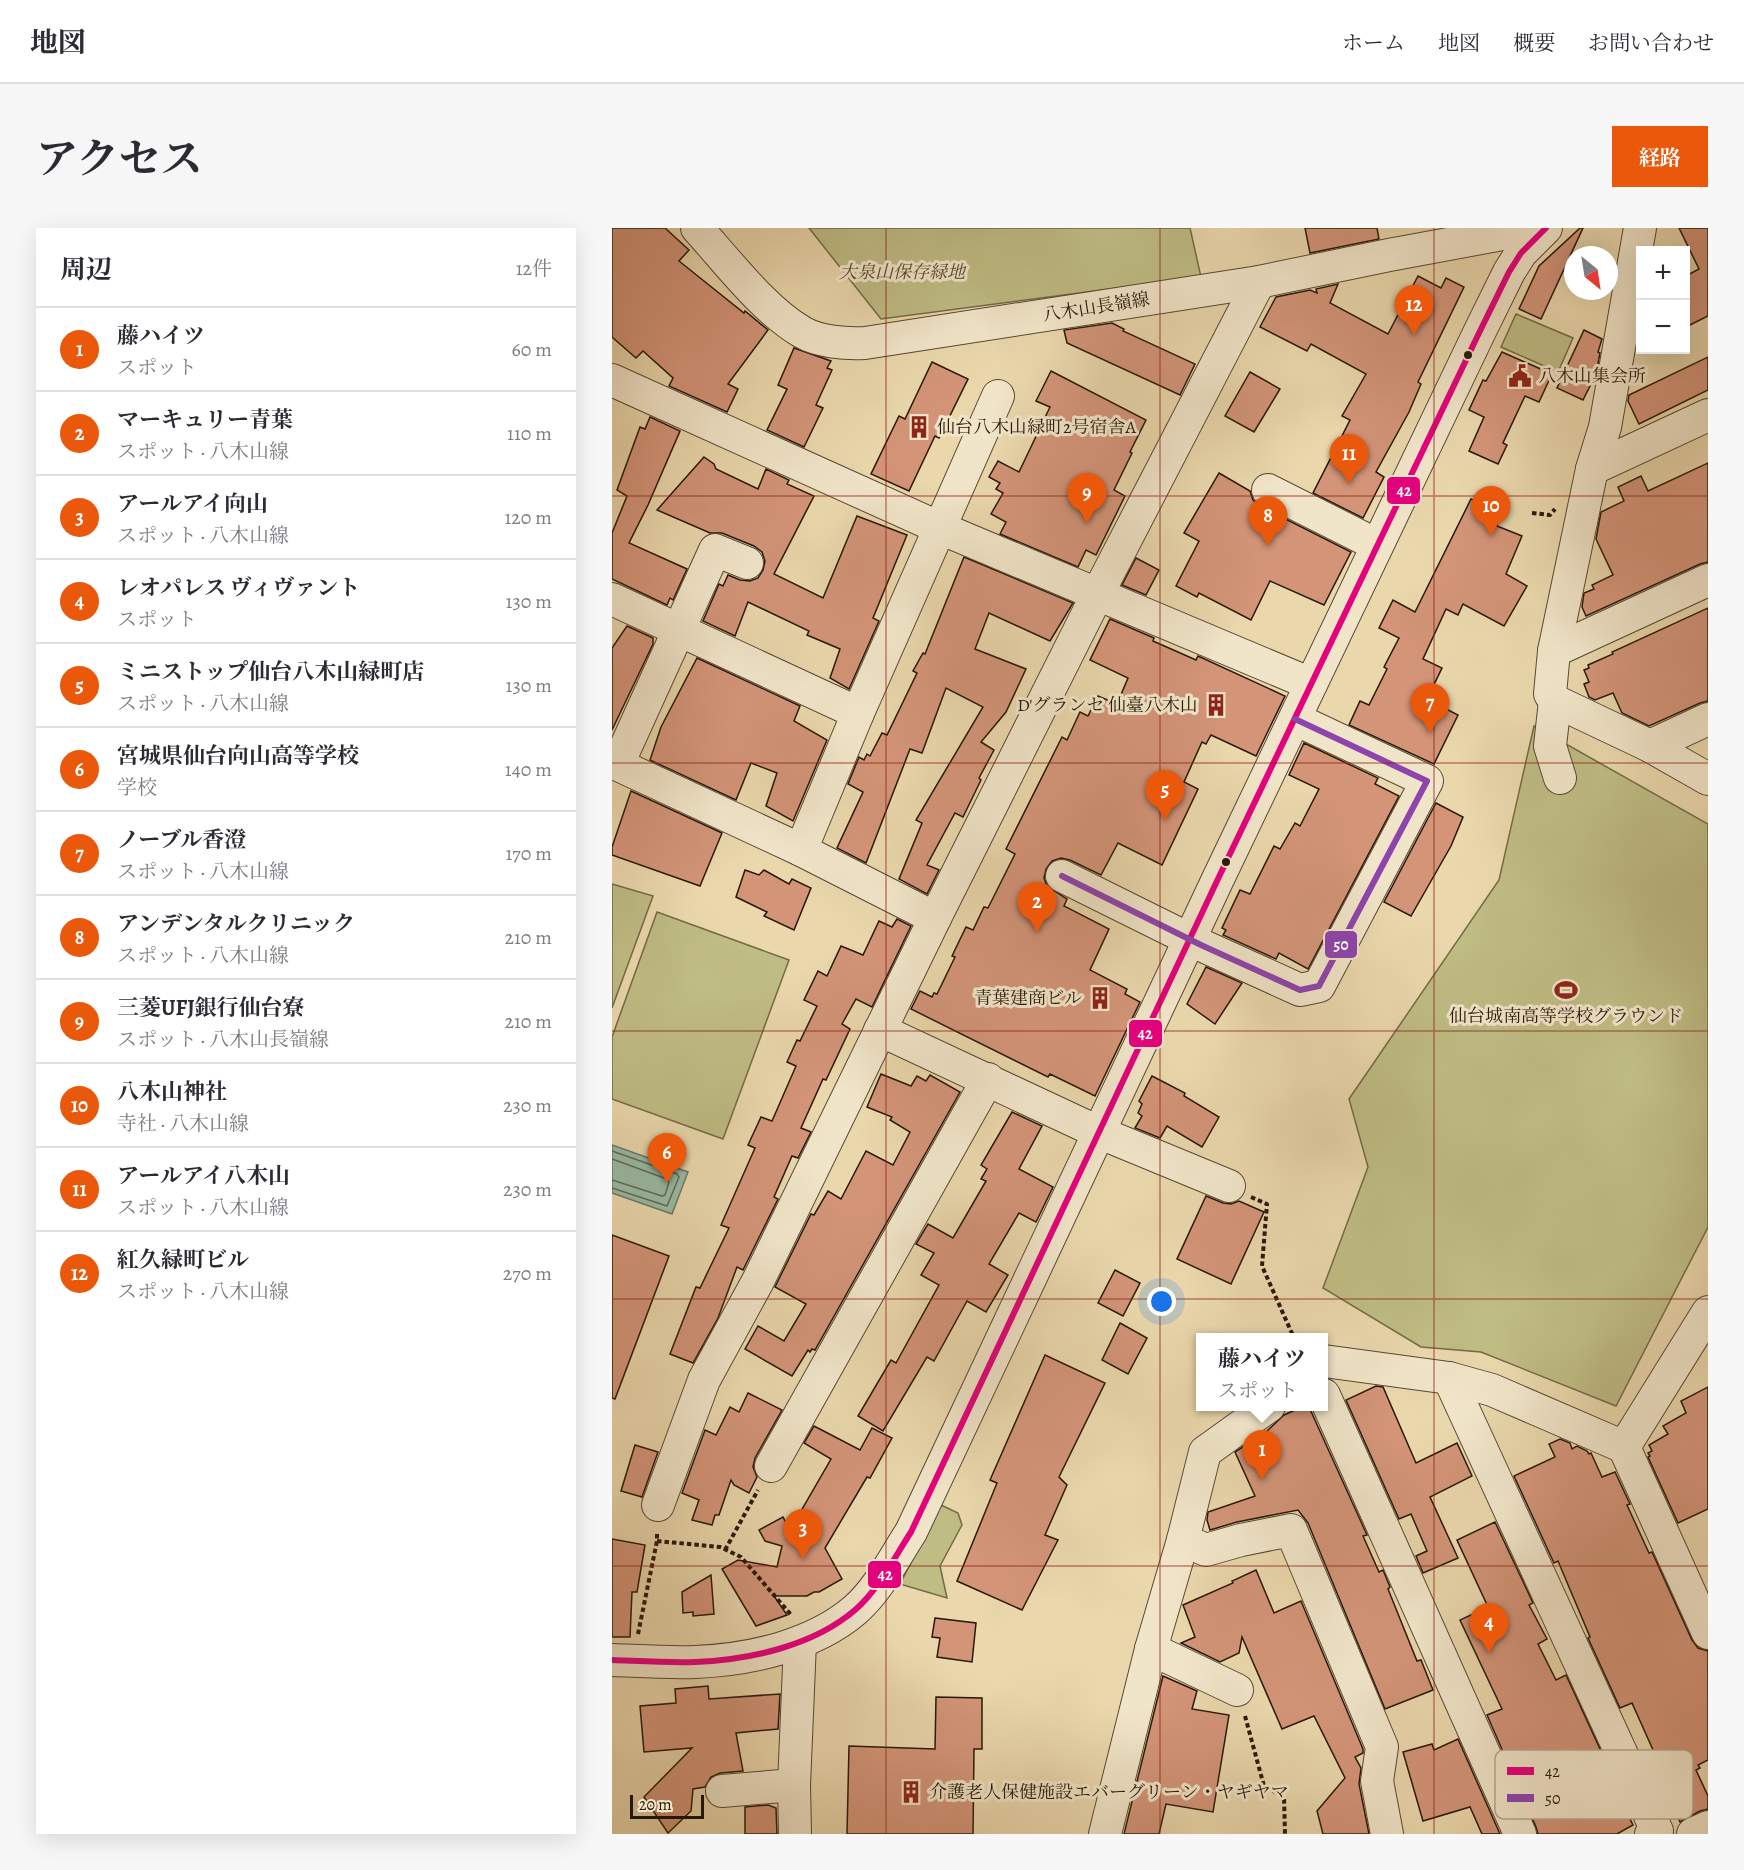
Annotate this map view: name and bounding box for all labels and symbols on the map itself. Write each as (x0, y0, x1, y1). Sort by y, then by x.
north arrow (1564, 246, 1618, 300)
park label: 大泉山保存緑地 (839, 260, 967, 284)
pin: 12 (1394, 285, 1434, 335)
street label: 八木山長嶺線 (1041, 287, 1151, 327)
unlabelled marker (1462, 349, 1474, 361)
public building icon: 八木山集会所 (1507, 363, 1533, 389)
place label: 八木山集会所 (1538, 364, 1646, 388)
building icon: 仙台八木山緑町2号宿舎A (906, 414, 932, 440)
place label: 仙台八木山緑町2号宿舎A (937, 415, 1137, 439)
pin: 11 (1330, 434, 1368, 484)
pin: 9 (1068, 474, 1106, 523)
line badge: 42 (1386, 476, 1421, 505)
text: 42 (1396, 480, 1412, 502)
pin: 10 (1472, 486, 1510, 536)
pin: 8 (1248, 496, 1288, 546)
pin: 7 (1410, 684, 1450, 733)
building icon: D'グランセ 仙臺八木山 (1203, 692, 1229, 718)
place label: D'グランセ 仙臺八木山 (1017, 693, 1198, 717)
pin: 5 (1146, 770, 1184, 820)
unlabelled marker (1220, 856, 1232, 868)
pin: 2 (1018, 882, 1056, 932)
line badge: 50 (1324, 930, 1358, 959)
text: 50 (1334, 934, 1348, 956)
sports icon: 仙台城南高等学校グラウンド (1553, 977, 1579, 1003)
building icon: 青葉建商ビル (1087, 985, 1113, 1011)
place label: 青葉建商ビル (974, 986, 1082, 1010)
place label: 仙台城南高等学校グラウンド (1449, 1004, 1683, 1028)
line badge: 42 (1128, 1019, 1163, 1048)
text: 42 (1137, 1023, 1153, 1045)
pin: 6 (648, 1134, 686, 1183)
your location (1147, 1287, 1176, 1316)
pin: 1 (1242, 1430, 1282, 1480)
pin: 3 (784, 1510, 822, 1559)
line badge: 42 (867, 1560, 902, 1589)
text: 42 (877, 1564, 893, 1586)
pin: 4 (1470, 1604, 1508, 1653)
legend (1495, 1750, 1693, 1819)
text: 42 (1545, 1761, 1560, 1783)
building icon: 介護老人保健施設エバーグリーン・ヤギヤマ (898, 1779, 924, 1805)
place label: 介護老人保健施設エバーグリーン・ヤギヤマ (929, 1780, 1289, 1804)
text: 50 (1545, 1788, 1560, 1810)
scale bar (630, 1792, 704, 1820)

